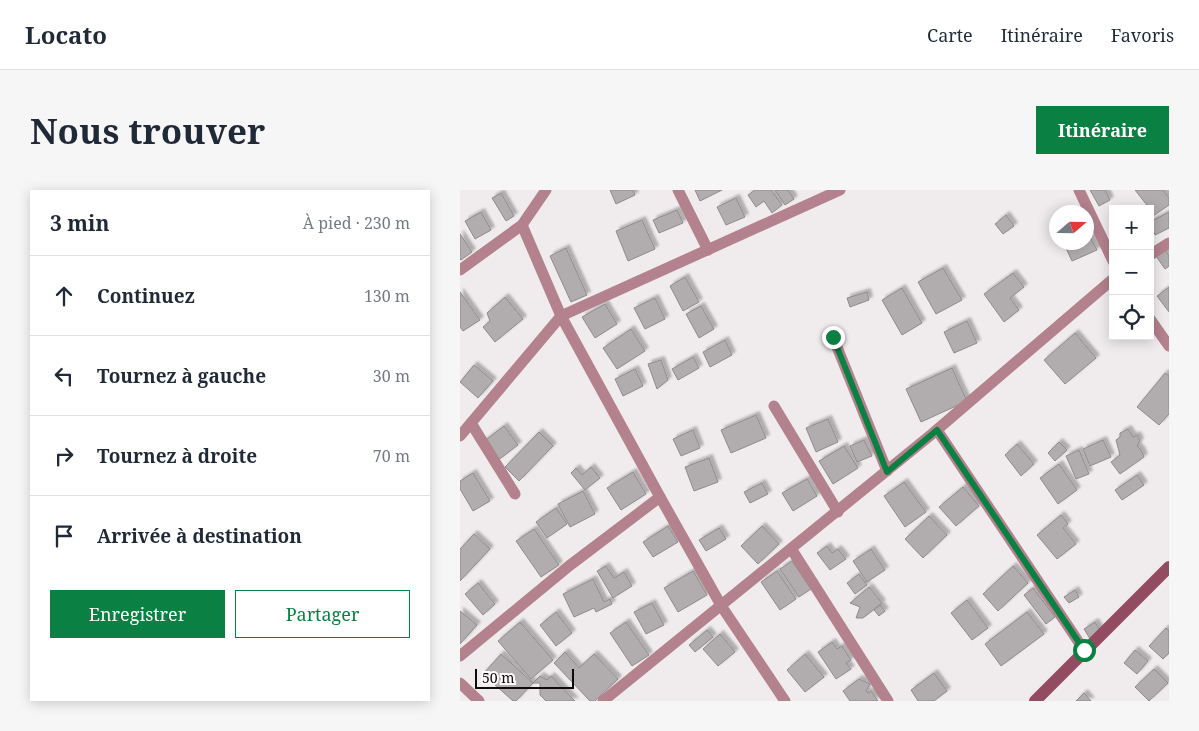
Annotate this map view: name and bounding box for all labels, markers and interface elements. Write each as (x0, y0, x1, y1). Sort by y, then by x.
text: Locato (25, 18, 107, 51)
text: Carte (927, 23, 973, 47)
text: Itinéraire (1001, 23, 1083, 47)
text: Favoris (1111, 23, 1174, 47)
button: Itinéraire (1036, 106, 1169, 154)
text: Nous trouver (30, 107, 265, 154)
north arrow (1049, 205, 1094, 250)
map controls (1109, 205, 1154, 340)
button: + (1109, 205, 1154, 250)
text: 3 min (50, 209, 109, 237)
text: À pied · 230 m (303, 212, 410, 234)
button: − (1109, 250, 1154, 295)
icon: ahead (50, 282, 78, 310)
text: Continuez (97, 283, 195, 309)
text: 130 m (364, 285, 410, 307)
button: locate (1109, 295, 1154, 340)
route end (822, 326, 845, 349)
icon: left (50, 362, 78, 390)
text: Tournez à gauche (97, 363, 266, 389)
text: 30 m (373, 365, 410, 387)
icon: right (50, 442, 78, 470)
text: Tournez à droite (97, 443, 257, 469)
text: 70 m (373, 445, 410, 467)
icon: arrive (50, 522, 78, 550)
text: Arrivée à destination (97, 523, 302, 549)
button: Enregistrer (50, 590, 225, 638)
button: Partager (235, 590, 410, 638)
route start (1073, 639, 1096, 662)
scale bar (475, 666, 574, 689)
text: 50 m (482, 668, 515, 687)

